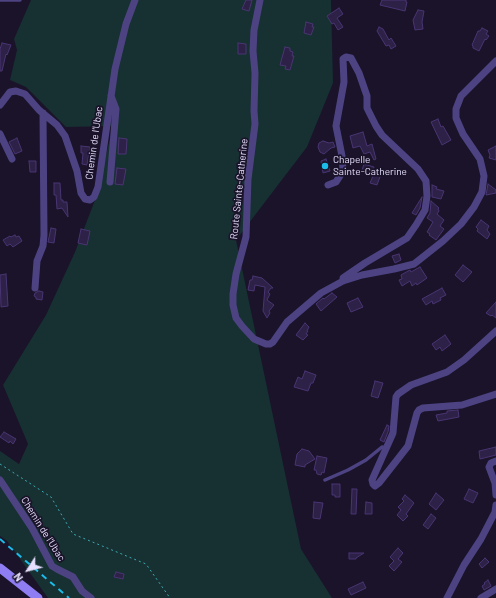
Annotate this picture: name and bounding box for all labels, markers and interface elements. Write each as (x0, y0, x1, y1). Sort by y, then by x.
street label: Chemin de l'Ubac (83, 106, 105, 180)
street label: Route Sainte-Catherine (228, 138, 250, 240)
place label: Chapelle Sainte-Catherine (333, 154, 407, 178)
marker: Chapelle Sainte-Catherine (320, 161, 330, 171)
street label: Chemin de l'Ubac (18, 495, 68, 563)
north arrow (8, 550, 48, 590)
text: N (10, 571, 25, 584)

